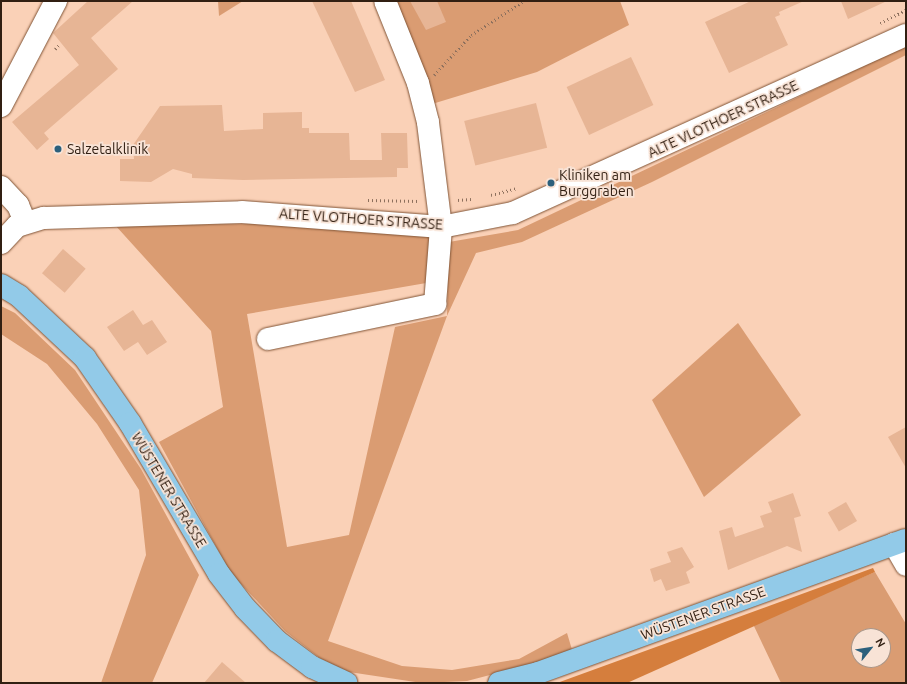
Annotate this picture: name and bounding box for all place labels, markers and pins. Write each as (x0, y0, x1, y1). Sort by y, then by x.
place label: Salzetalklinik (67, 141, 148, 157)
marker: Salzetalklinik (52, 143, 64, 155)
place label: Kliniken am Burggraben (559, 167, 634, 200)
marker: Kliniken am Burggraben (546, 178, 556, 188)

